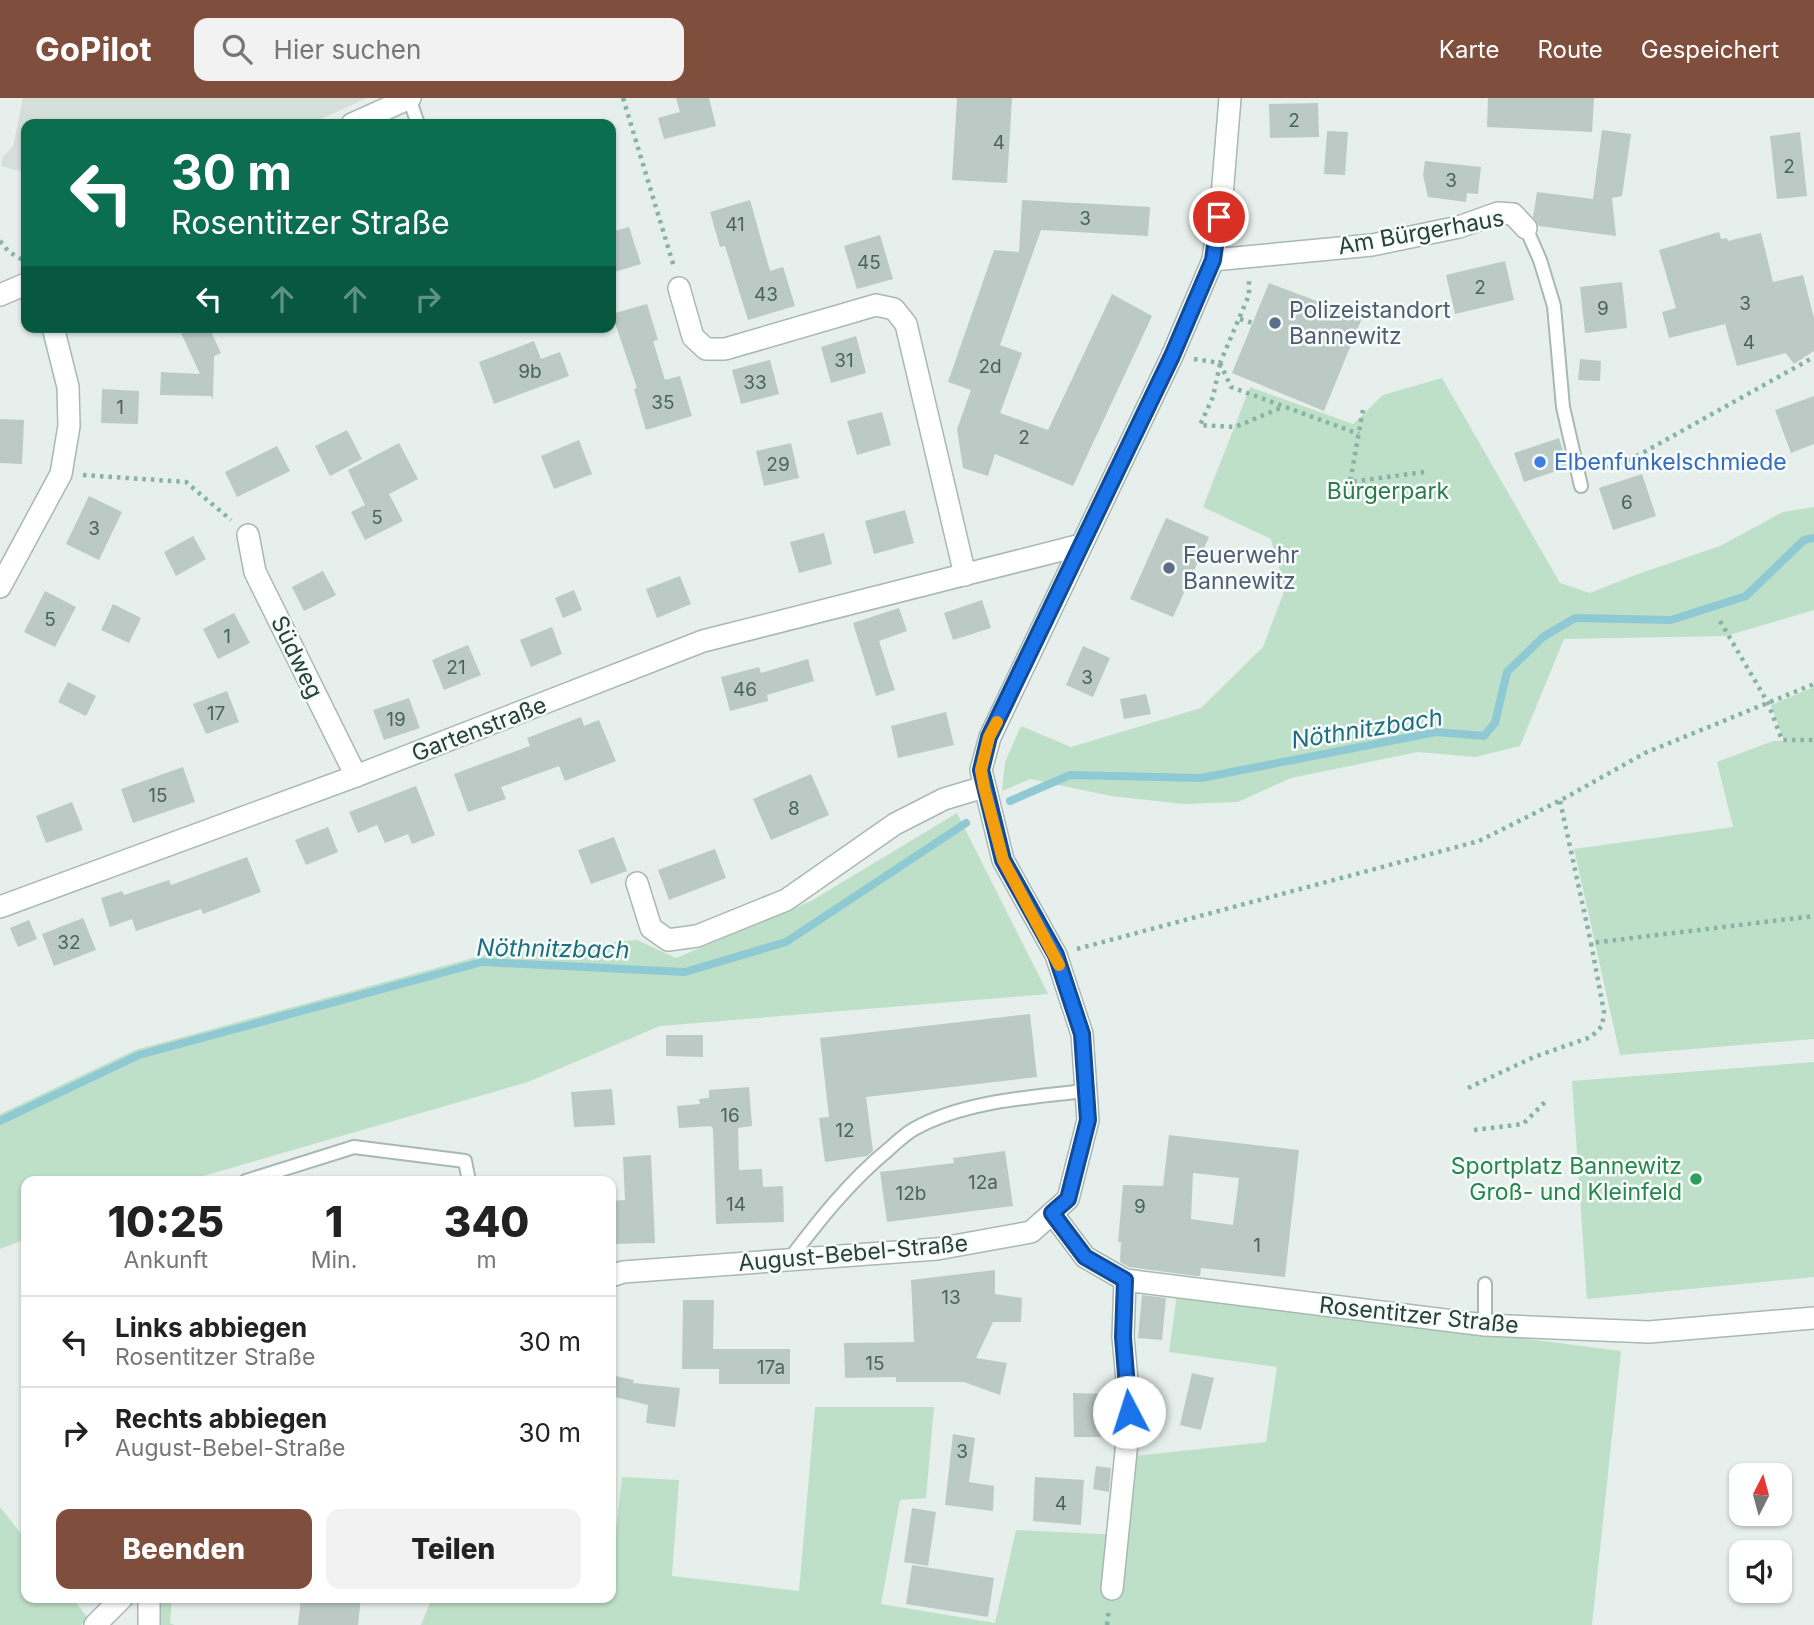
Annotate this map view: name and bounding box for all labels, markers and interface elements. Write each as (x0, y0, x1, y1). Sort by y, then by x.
search box (194, 18, 684, 81)
text: GoPilot (35, 29, 152, 69)
icon: search (218, 30, 256, 68)
text: Hier suchen (274, 34, 421, 65)
text: Karte (1439, 35, 1499, 64)
text: Route (1537, 35, 1603, 64)
text: Gespeichert (1641, 35, 1779, 64)
house number: 2 (1288, 109, 1300, 132)
house number: 4 (993, 131, 1005, 154)
text: 30 m (171, 143, 292, 202)
icon: left (56, 147, 147, 238)
house number: 2 (1783, 155, 1795, 178)
house number: 3 (1445, 169, 1457, 192)
pin (1189, 187, 1249, 247)
icon: arrive (1200, 198, 1238, 236)
text: Rosentitzer Straße (171, 203, 450, 242)
street label: Am Bürgerhaus (1336, 204, 1506, 260)
house number: 3 (1079, 207, 1091, 230)
house number: 41 (725, 213, 745, 236)
house number: 45 (857, 251, 881, 274)
house number: 2 (1474, 276, 1486, 299)
icon: left (190, 280, 228, 318)
icon: ahead (263, 280, 301, 318)
icon: ahead (336, 280, 374, 318)
icon: right (409, 280, 447, 318)
house number: 43 (754, 283, 778, 306)
house number: 3 (1739, 292, 1751, 315)
place label: Polizeistandort Bannewitz (1289, 296, 1451, 350)
house number: 9 (1597, 297, 1609, 320)
marker: Polizeistandort Bannewitz (1267, 315, 1283, 331)
house number: 4 (1743, 331, 1755, 354)
house number: 31 (834, 349, 854, 372)
house number: 2d (978, 355, 1002, 378)
house number: 9b (518, 360, 542, 383)
house number: 33 (743, 371, 767, 394)
house number: 35 (651, 391, 675, 414)
house number: 1 (116, 396, 124, 419)
house number: 2 (1018, 426, 1030, 449)
place label: Elbenfunkelschmiede (1554, 448, 1787, 476)
house number: 29 (766, 453, 790, 476)
marker: Elbenfunkelschmiede (1532, 454, 1548, 470)
park label: Bürgerpark (1327, 477, 1450, 505)
house number: 6 (1621, 491, 1633, 514)
house number: 5 (371, 506, 383, 529)
house number: 3 (88, 517, 100, 540)
place label: Feuerwehr Bannewitz (1183, 541, 1299, 595)
marker: Feuerwehr Bannewitz (1161, 560, 1177, 576)
house number: 5 (44, 608, 56, 631)
street label: Südweg (265, 611, 329, 703)
house number: 1 (223, 625, 231, 648)
house number: 21 (446, 656, 466, 679)
house number: 3 (1081, 666, 1093, 689)
house number: 46 (733, 678, 757, 701)
street label: Gartenstraße (408, 690, 550, 768)
house number: 17 (207, 702, 225, 725)
water label: Nöthnitzbach (1289, 702, 1445, 755)
house number: 19 (386, 708, 406, 731)
house number: 15 (148, 784, 168, 807)
house number: 8 (788, 797, 800, 820)
house number: 32 (57, 931, 81, 954)
water label: Nöthnitzbach (476, 933, 630, 964)
house number: 16 (720, 1104, 740, 1127)
house number: 12 (835, 1119, 855, 1142)
place label: Sportplatz Bannewitz Groß- und Kleinfeld (1451, 1152, 1682, 1206)
house number: 12a (968, 1171, 998, 1194)
marker: Sportplatz Bannewitz Groß- und Kleinfeld (1688, 1171, 1704, 1187)
house number: 12b (896, 1182, 926, 1205)
house number: 14 (726, 1193, 746, 1216)
house number: 9 (1134, 1195, 1146, 1218)
text: 10:25 (108, 1196, 224, 1247)
text: 1 (325, 1196, 343, 1247)
text: 340 (444, 1196, 529, 1247)
street label: August-Bebel-Straße (737, 1229, 969, 1277)
house number: 1 (1253, 1234, 1261, 1257)
text: Ankunft (124, 1246, 208, 1274)
text: Min. (311, 1246, 357, 1274)
text: m (477, 1246, 497, 1274)
house number: 13 (941, 1286, 961, 1309)
street label: Rosentitzer Straße (1318, 1291, 1520, 1339)
text: Links abbiegen (115, 1312, 307, 1343)
icon: left (56, 1323, 94, 1361)
text: 30 m (518, 1326, 581, 1357)
text: Rosentitzer Straße (115, 1343, 315, 1371)
house number: 15 (865, 1352, 885, 1375)
house number: 17a (757, 1356, 785, 1379)
position arrow (1092, 1375, 1166, 1449)
text: Rechts abbiegen (115, 1403, 327, 1434)
icon: right (56, 1414, 94, 1452)
text: 30 m (518, 1417, 581, 1448)
text: August-Bebel-Straße (115, 1434, 346, 1462)
house number: 3 (956, 1440, 968, 1463)
north arrow (1729, 1463, 1792, 1526)
map controls (1729, 1463, 1792, 1603)
house number: 4 (1055, 1492, 1067, 1515)
button: Beenden (56, 1509, 312, 1589)
button: Teilen (326, 1509, 581, 1589)
button: sound (1729, 1540, 1792, 1603)

